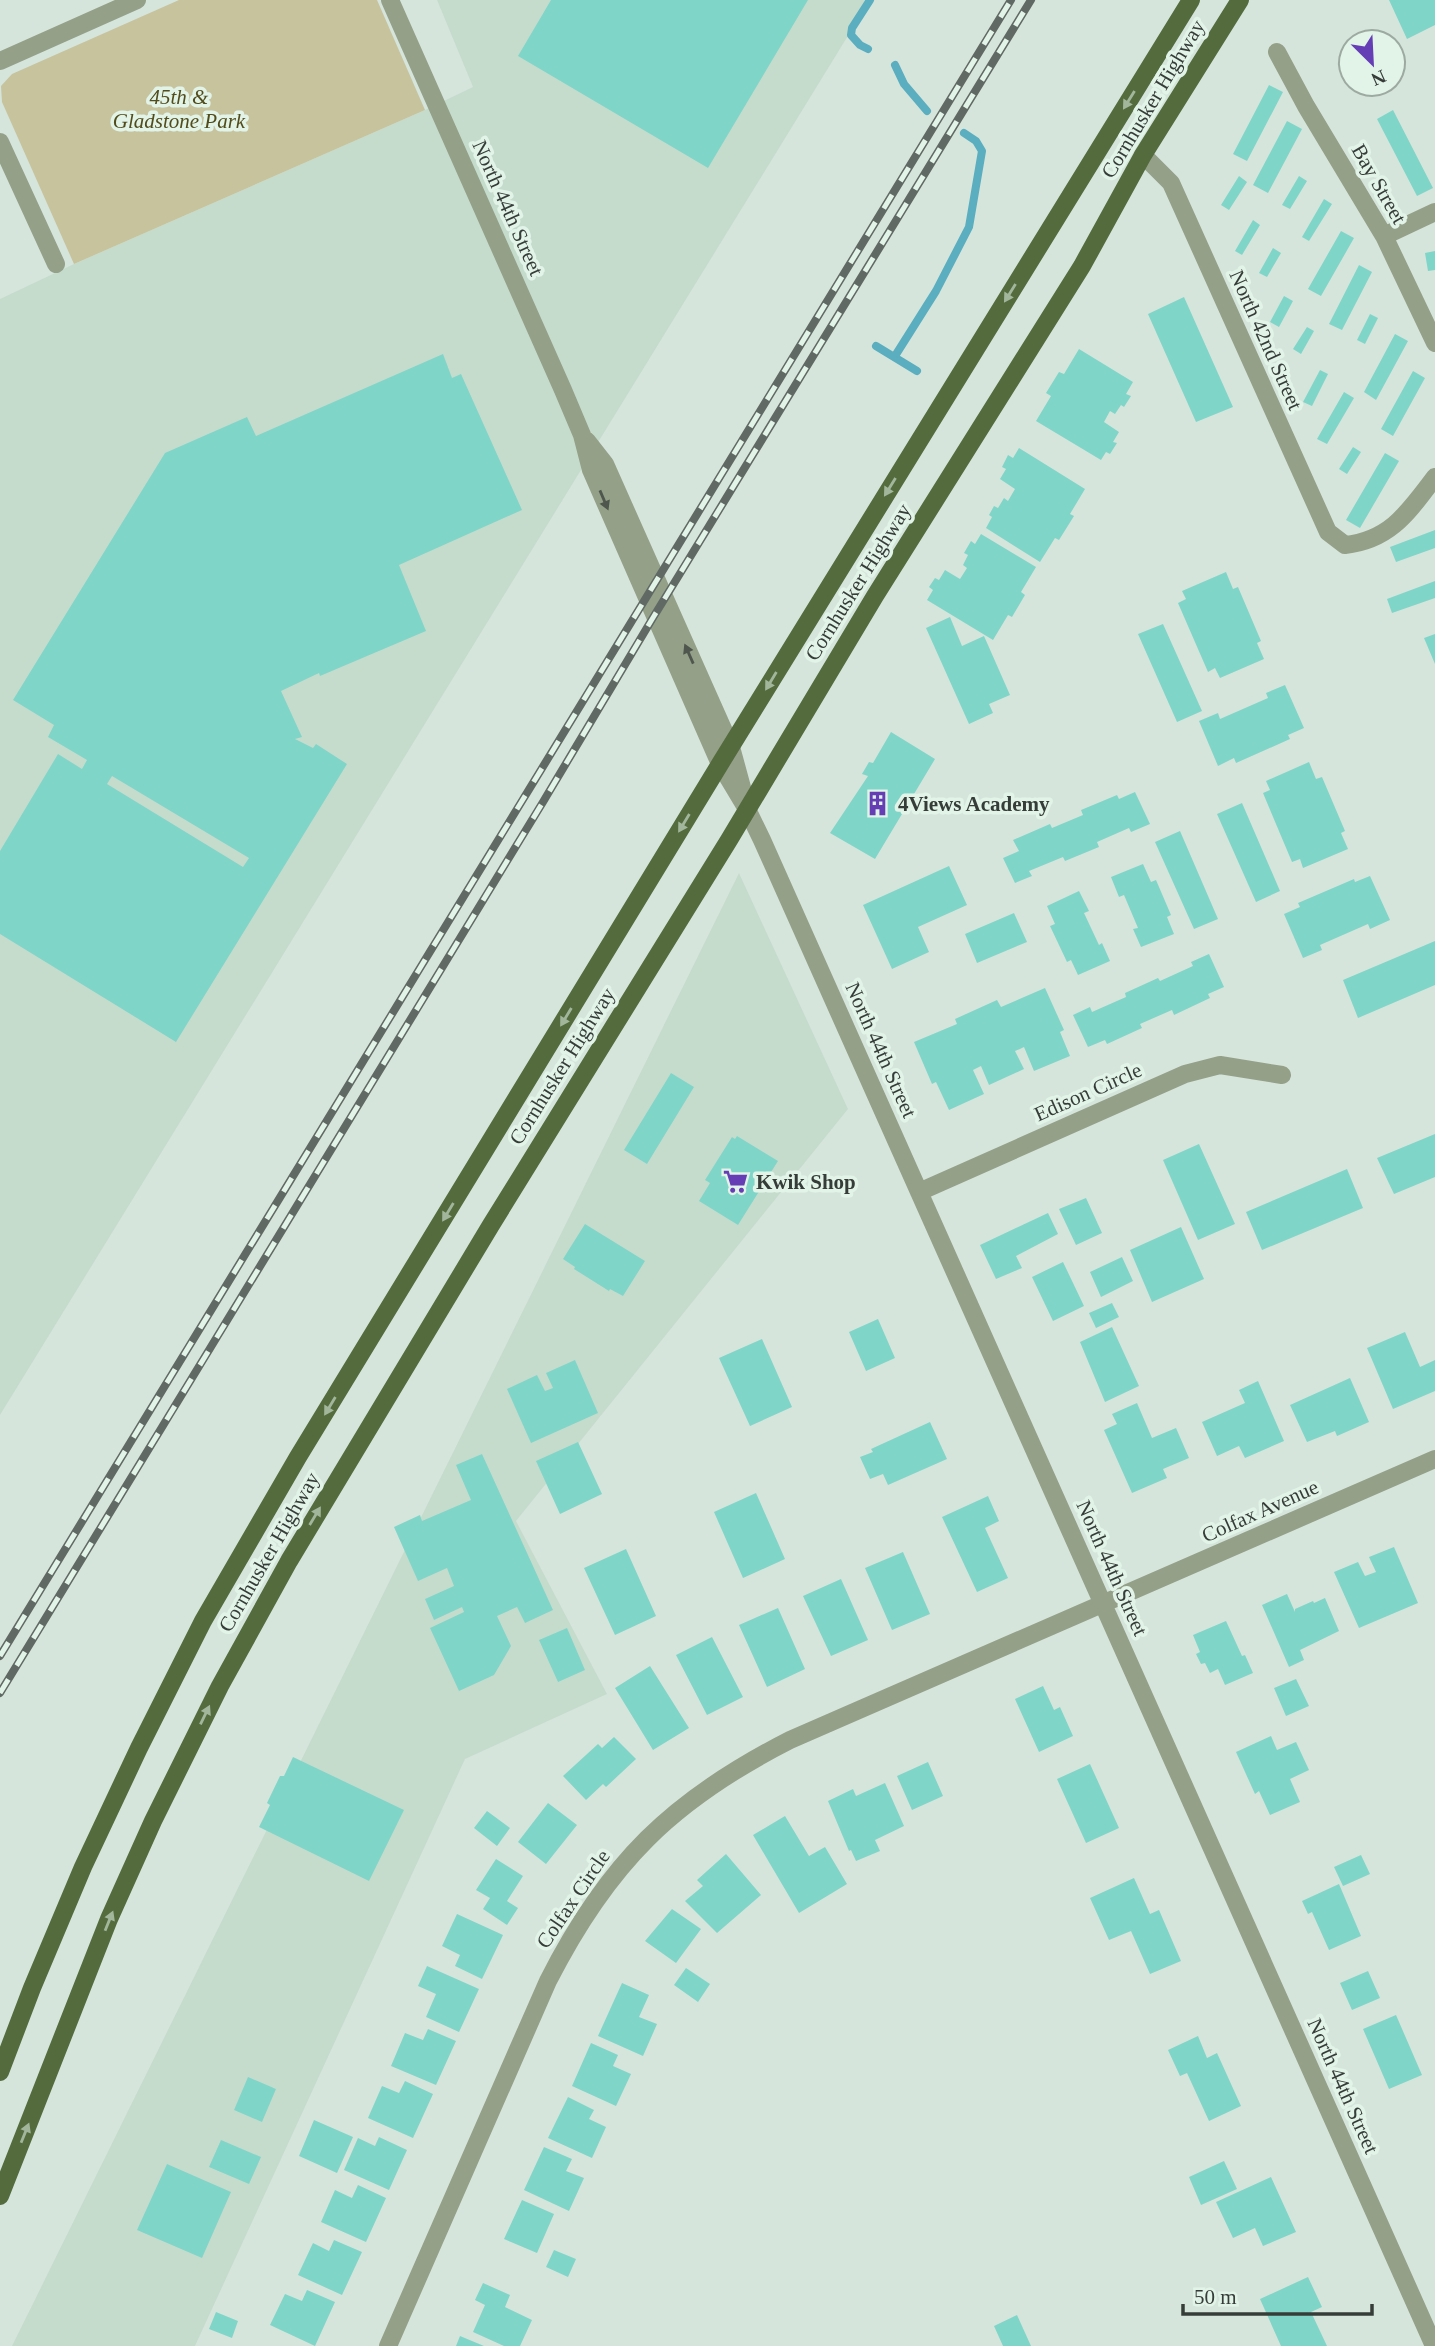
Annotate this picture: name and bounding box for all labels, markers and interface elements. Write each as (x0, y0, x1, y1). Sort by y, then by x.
street label: Cornhusker Highway (1096, 15, 1210, 182)
north arrow (1337, 28, 1407, 98)
text: N (1368, 66, 1389, 91)
park label: 45th & Gladstone Park (113, 85, 246, 133)
one-way arrow (1123, 90, 1135, 109)
street label: North 44th Street (467, 137, 549, 280)
street label: Bay Street (1347, 140, 1411, 228)
street label: North 42nd Street (1224, 266, 1308, 414)
one-way arrow (1003, 284, 1016, 303)
one-way arrow (884, 477, 897, 497)
one-way arrow (599, 489, 610, 510)
street label: Cornhusker Highway (800, 499, 916, 665)
one-way arrow (683, 643, 694, 664)
one-way arrow (765, 671, 778, 691)
building icon: 4Views Academy (864, 790, 892, 818)
place label: 4Views Academy (898, 792, 1050, 816)
one-way arrow (678, 813, 691, 833)
street label: North 44th Street (840, 979, 922, 1122)
street label: Cornhusker Highway (504, 983, 620, 1149)
one-way arrow (560, 1008, 572, 1027)
street label: Edison Circle (1031, 1058, 1145, 1126)
supermarket icon: Kwik Shop (722, 1168, 750, 1196)
place label: Kwik Shop (756, 1170, 856, 1194)
one-way arrow (441, 1202, 454, 1221)
one-way arrow (323, 1396, 336, 1416)
street label: Cornhusker Highway (214, 1468, 325, 1636)
street label: Colfax Avenue (1198, 1475, 1322, 1547)
street label: North 44th Street (1071, 1497, 1153, 1640)
one-way arrow (309, 1507, 322, 1526)
one-way arrow (200, 1705, 211, 1725)
street label: Colfax Circle (531, 1845, 615, 1953)
one-way arrow (103, 1911, 114, 1932)
street label: North 44th Street (1302, 2015, 1384, 2158)
one-way arrow (20, 2122, 31, 2143)
scale bar (1183, 2272, 1372, 2316)
text: 50 m (1194, 2285, 1237, 2309)

